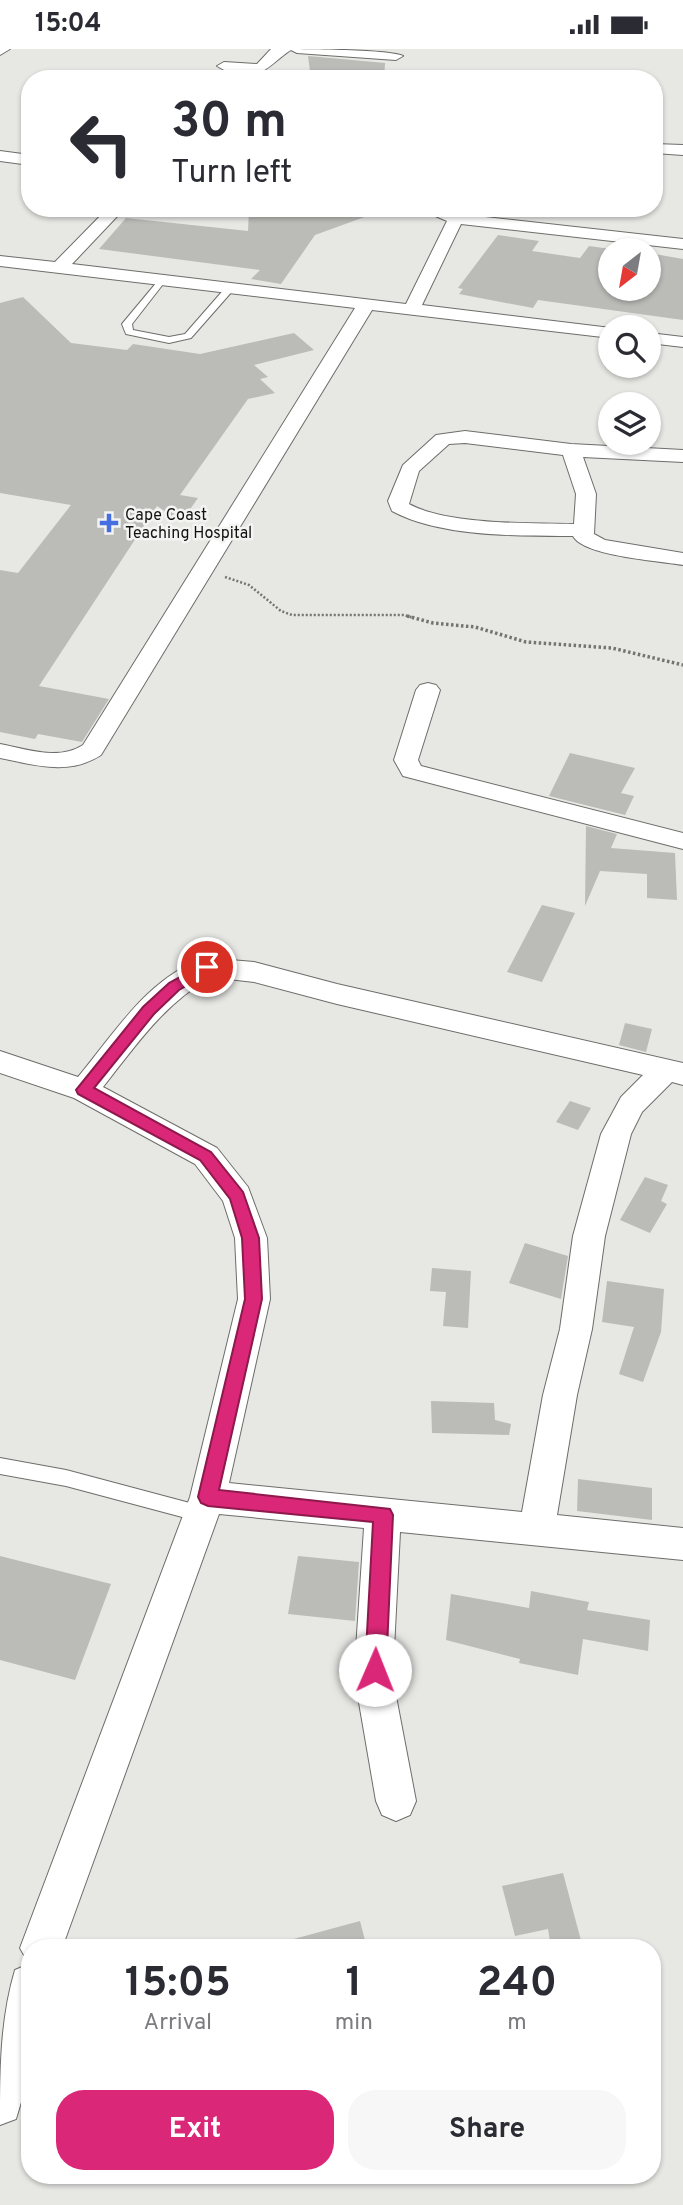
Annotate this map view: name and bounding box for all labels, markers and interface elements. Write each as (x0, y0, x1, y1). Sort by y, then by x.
text: 15:04 (35, 8, 101, 41)
text: 30 m (171, 93, 287, 155)
icon: left (56, 98, 147, 189)
text: Turn left (171, 154, 292, 194)
north arrow (598, 238, 662, 301)
map controls (598, 238, 661, 455)
button: search (598, 315, 661, 378)
button: layers (598, 392, 661, 455)
place label: Cape Coast Teaching Hospital (125, 506, 252, 544)
marker: Cape Coast Teaching Hospital (99, 513, 119, 533)
pin (177, 937, 237, 997)
icon: arrive (188, 948, 226, 986)
position arrow (338, 1633, 412, 1707)
text: 15:05 (125, 1958, 231, 2011)
text: 1 (345, 1958, 362, 2011)
text: 240 (477, 1958, 557, 2011)
text: Arrival (144, 2009, 212, 2038)
text: min (335, 2009, 373, 2038)
text: m (507, 2009, 527, 2038)
button: Exit (56, 2090, 334, 2170)
button: Share (348, 2090, 626, 2170)

